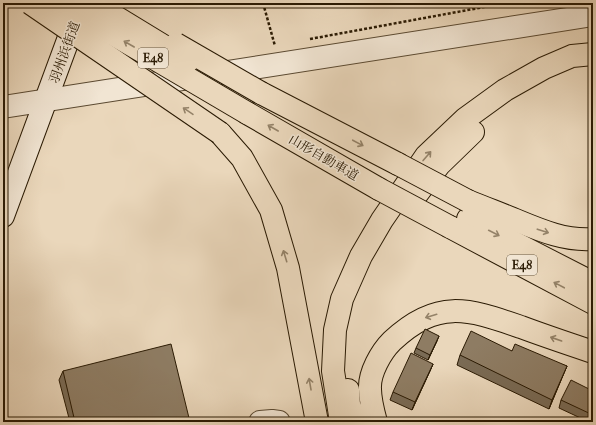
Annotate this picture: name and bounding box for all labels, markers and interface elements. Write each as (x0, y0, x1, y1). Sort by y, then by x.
street label: 羽州浜街道 (46, 19, 83, 85)
one-way arrow (123, 39, 135, 47)
road number: E48 (138, 48, 168, 68)
one-way arrow (183, 107, 194, 115)
one-way arrow (267, 123, 279, 131)
street label: 山形自動車道 (286, 131, 361, 183)
one-way arrow (352, 140, 364, 148)
one-way arrow (422, 151, 431, 161)
one-way arrow (537, 228, 549, 236)
one-way arrow (488, 230, 500, 237)
one-way arrow (281, 250, 288, 263)
road number: E48 (507, 255, 537, 275)
one-way arrow (553, 281, 565, 288)
one-way arrow (425, 313, 438, 320)
one-way arrow (551, 335, 563, 343)
one-way arrow (305, 378, 313, 391)

